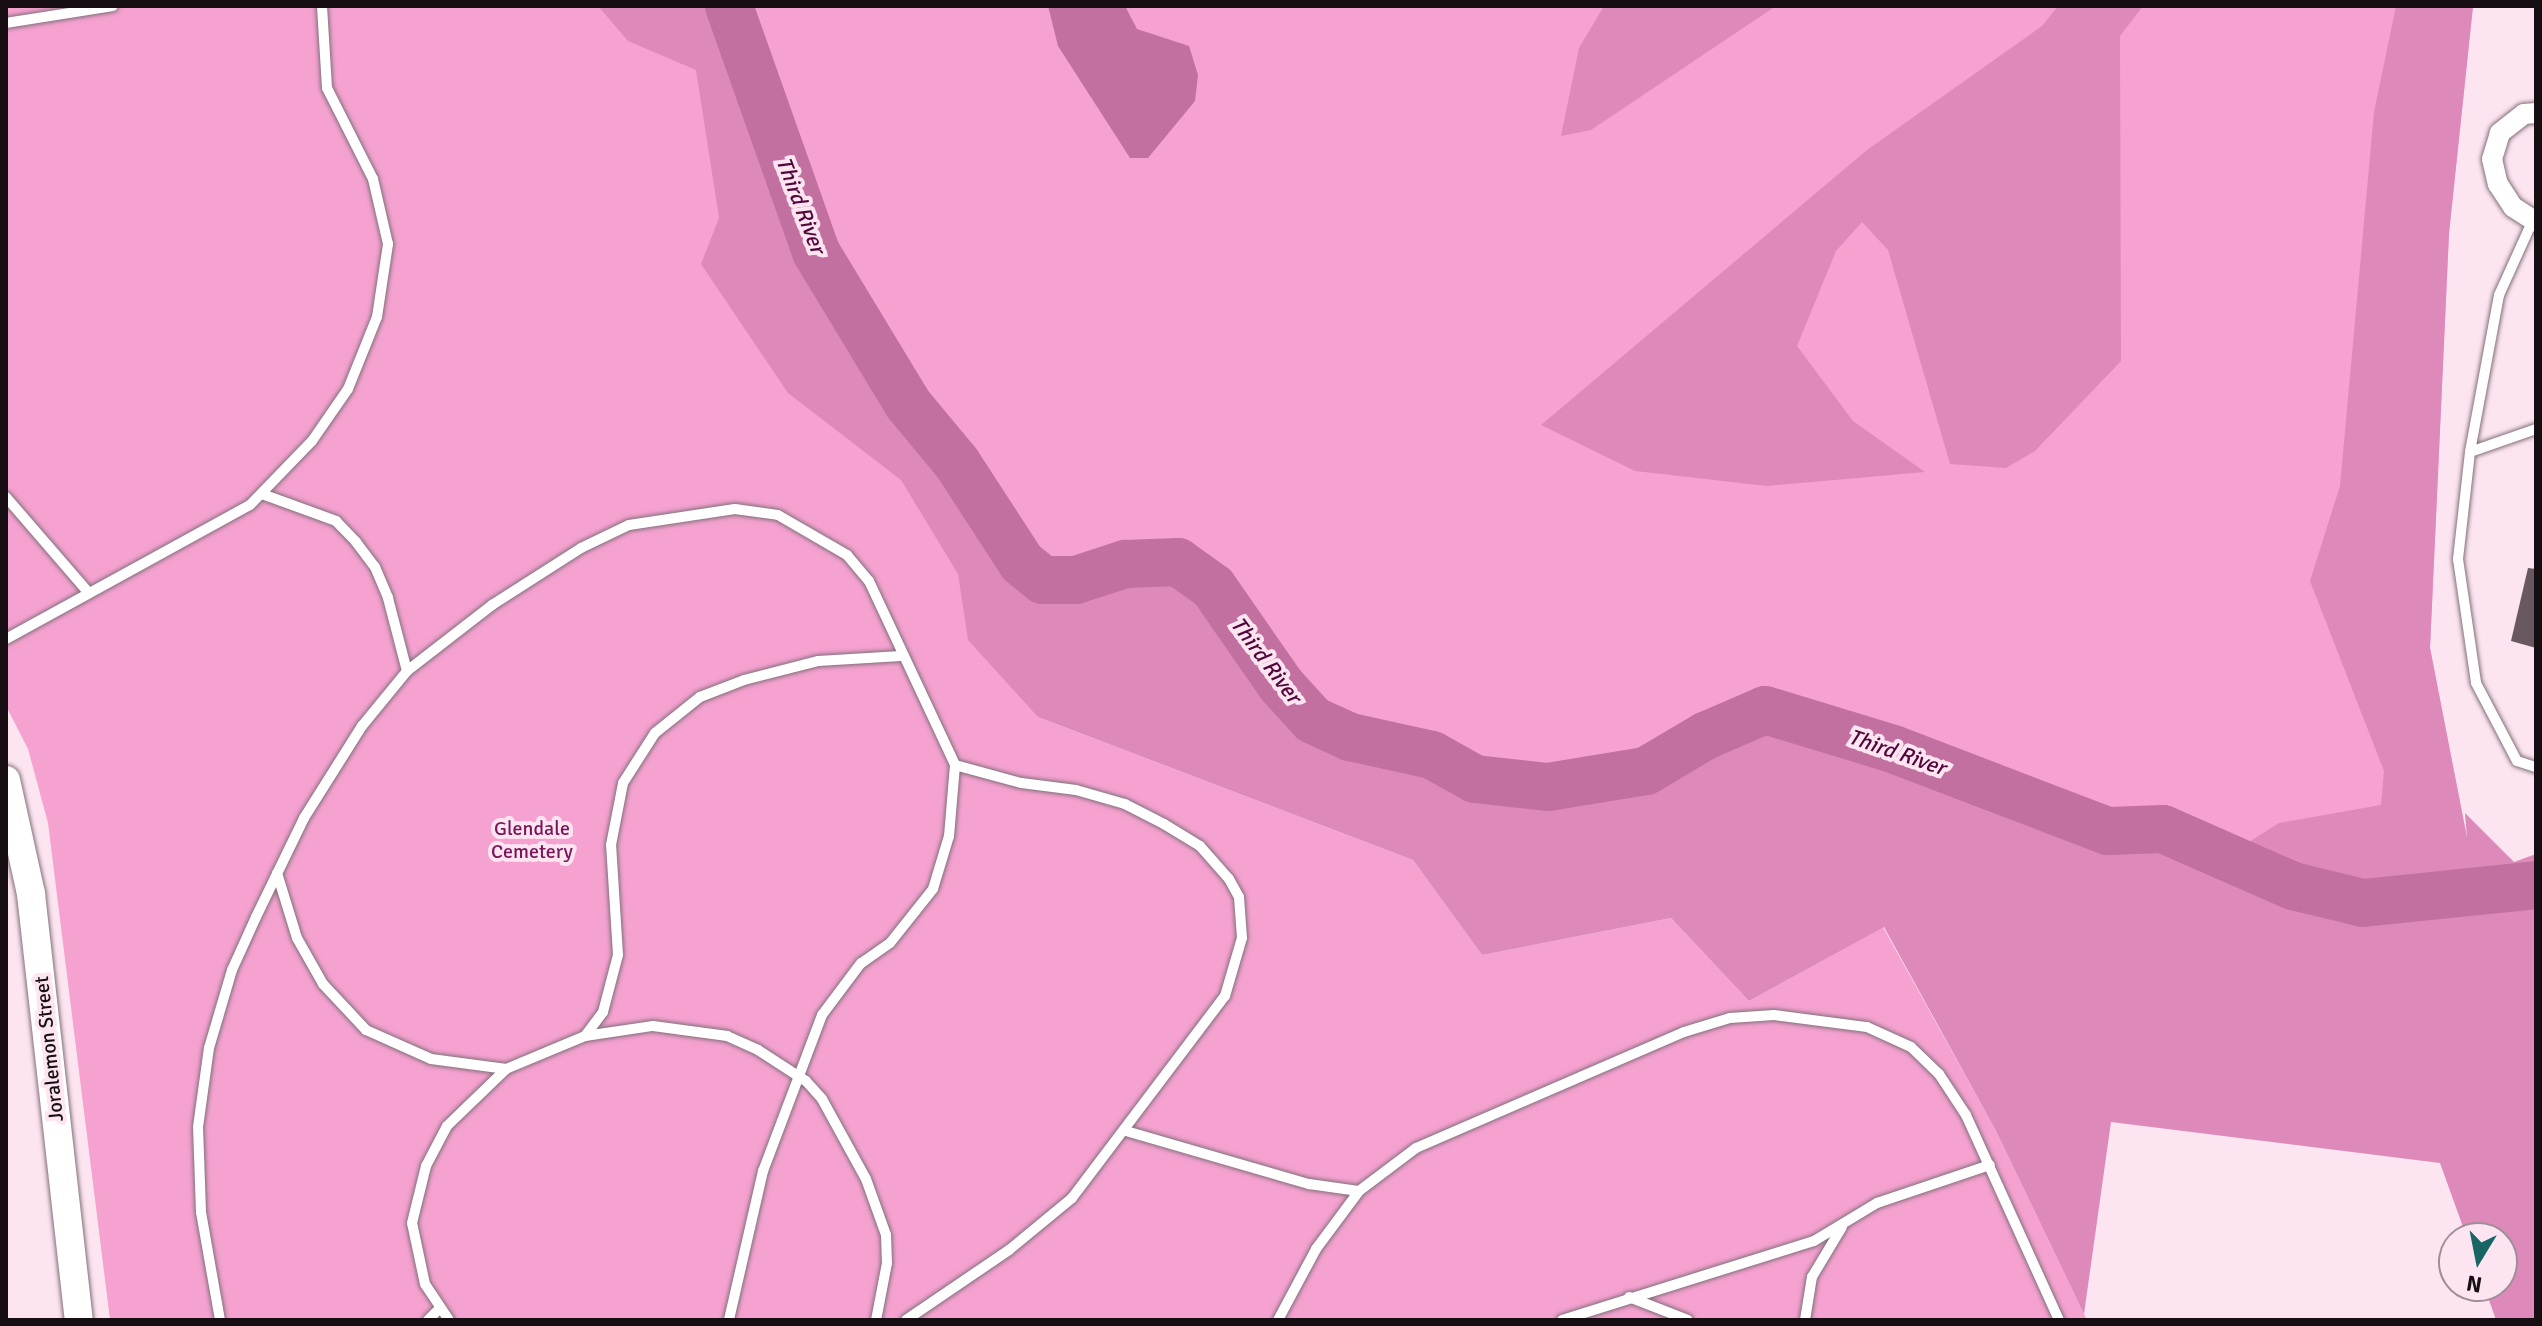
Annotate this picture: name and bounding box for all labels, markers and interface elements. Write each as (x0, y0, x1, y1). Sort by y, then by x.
water label: Third River (771, 153, 831, 257)
water label: Third River (1225, 612, 1307, 708)
water label: Third River (1845, 723, 1949, 781)
park label: Glendale Cemetery (491, 816, 573, 863)
street label: Joralemon Street (29, 975, 69, 1123)
north arrow (2438, 1222, 2518, 1302)
text: N (2464, 1270, 2484, 1299)

